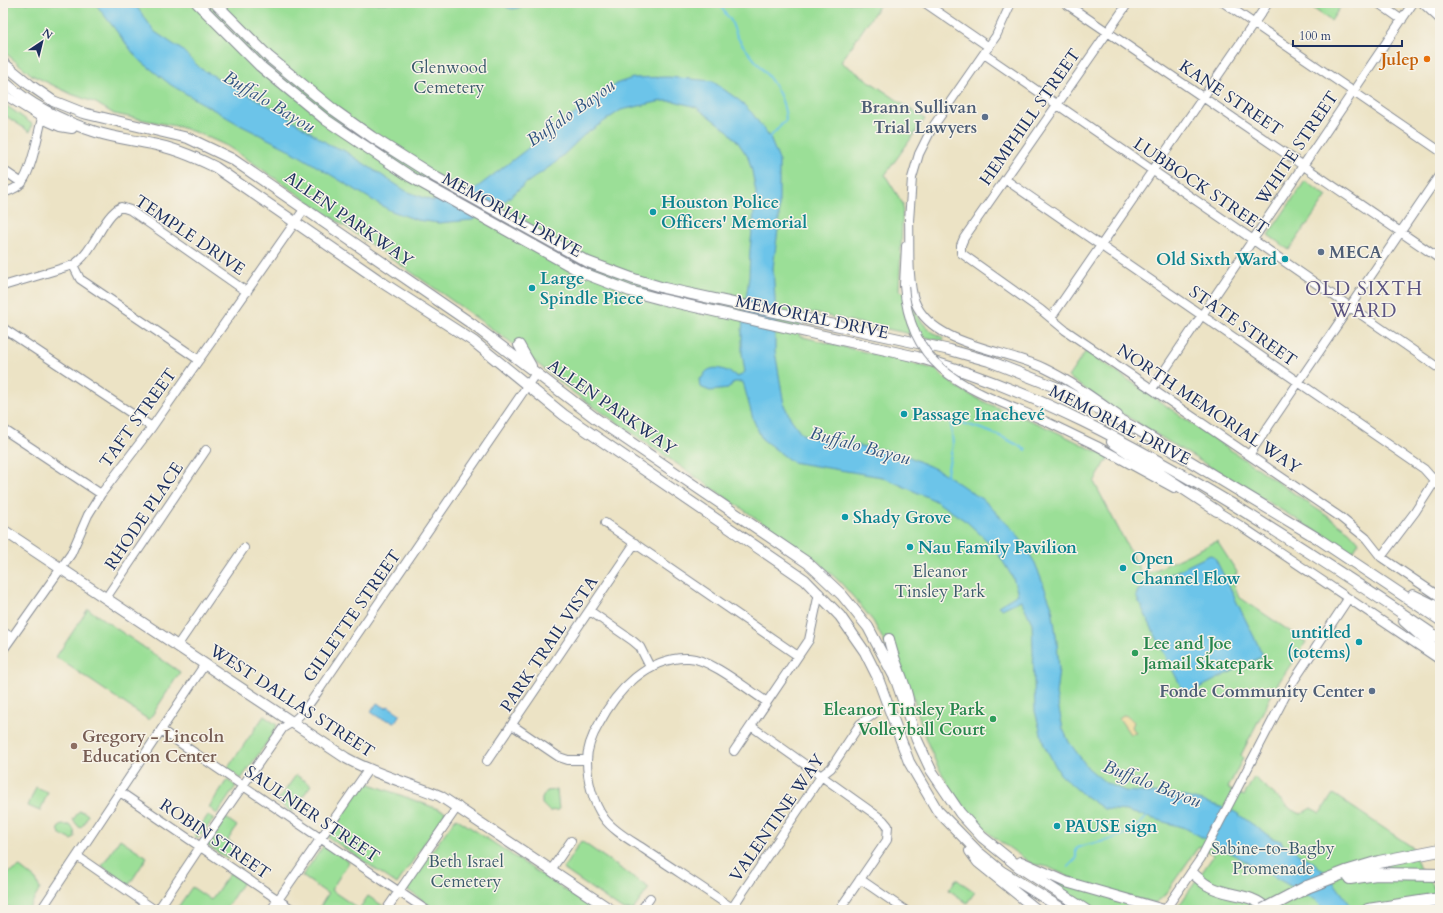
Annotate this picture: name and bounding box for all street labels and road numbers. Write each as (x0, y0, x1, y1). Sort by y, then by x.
street label: HEMPHILL STREET (974, 44, 1086, 190)
street label: KANE STREET (1175, 55, 1287, 141)
street label: WHITE STREET (1250, 87, 1344, 210)
street label: LUBBOCK STREET (1129, 132, 1273, 240)
street label: ALLEN PARKWAY (280, 166, 418, 272)
street label: MEMORIAL DRIVE (438, 167, 586, 263)
street label: TEMPLE DRIVE (130, 189, 250, 281)
street label: STATE STREET (1184, 280, 1302, 372)
street label: MEMORIAL DRIVE (733, 290, 891, 344)
street label: NORTH MEMORIAL WAY (1112, 339, 1306, 480)
street label: ALLEN PARKWAY (543, 354, 681, 460)
street label: TAFT STREET (94, 364, 182, 472)
street label: MEMORIAL DRIVE (1045, 379, 1195, 471)
street label: RHODE PLACE (99, 458, 189, 574)
street label: GILLETTE STREET (298, 545, 406, 687)
street label: PARK TRAIL VISTA (495, 571, 604, 717)
street label: WEST DALLAS STREET (204, 638, 379, 763)
street label: VALENTINE WAY (724, 749, 830, 887)
street label: SAULNIER STREET (240, 760, 384, 868)
street label: ROBIN STREET (155, 793, 275, 885)

